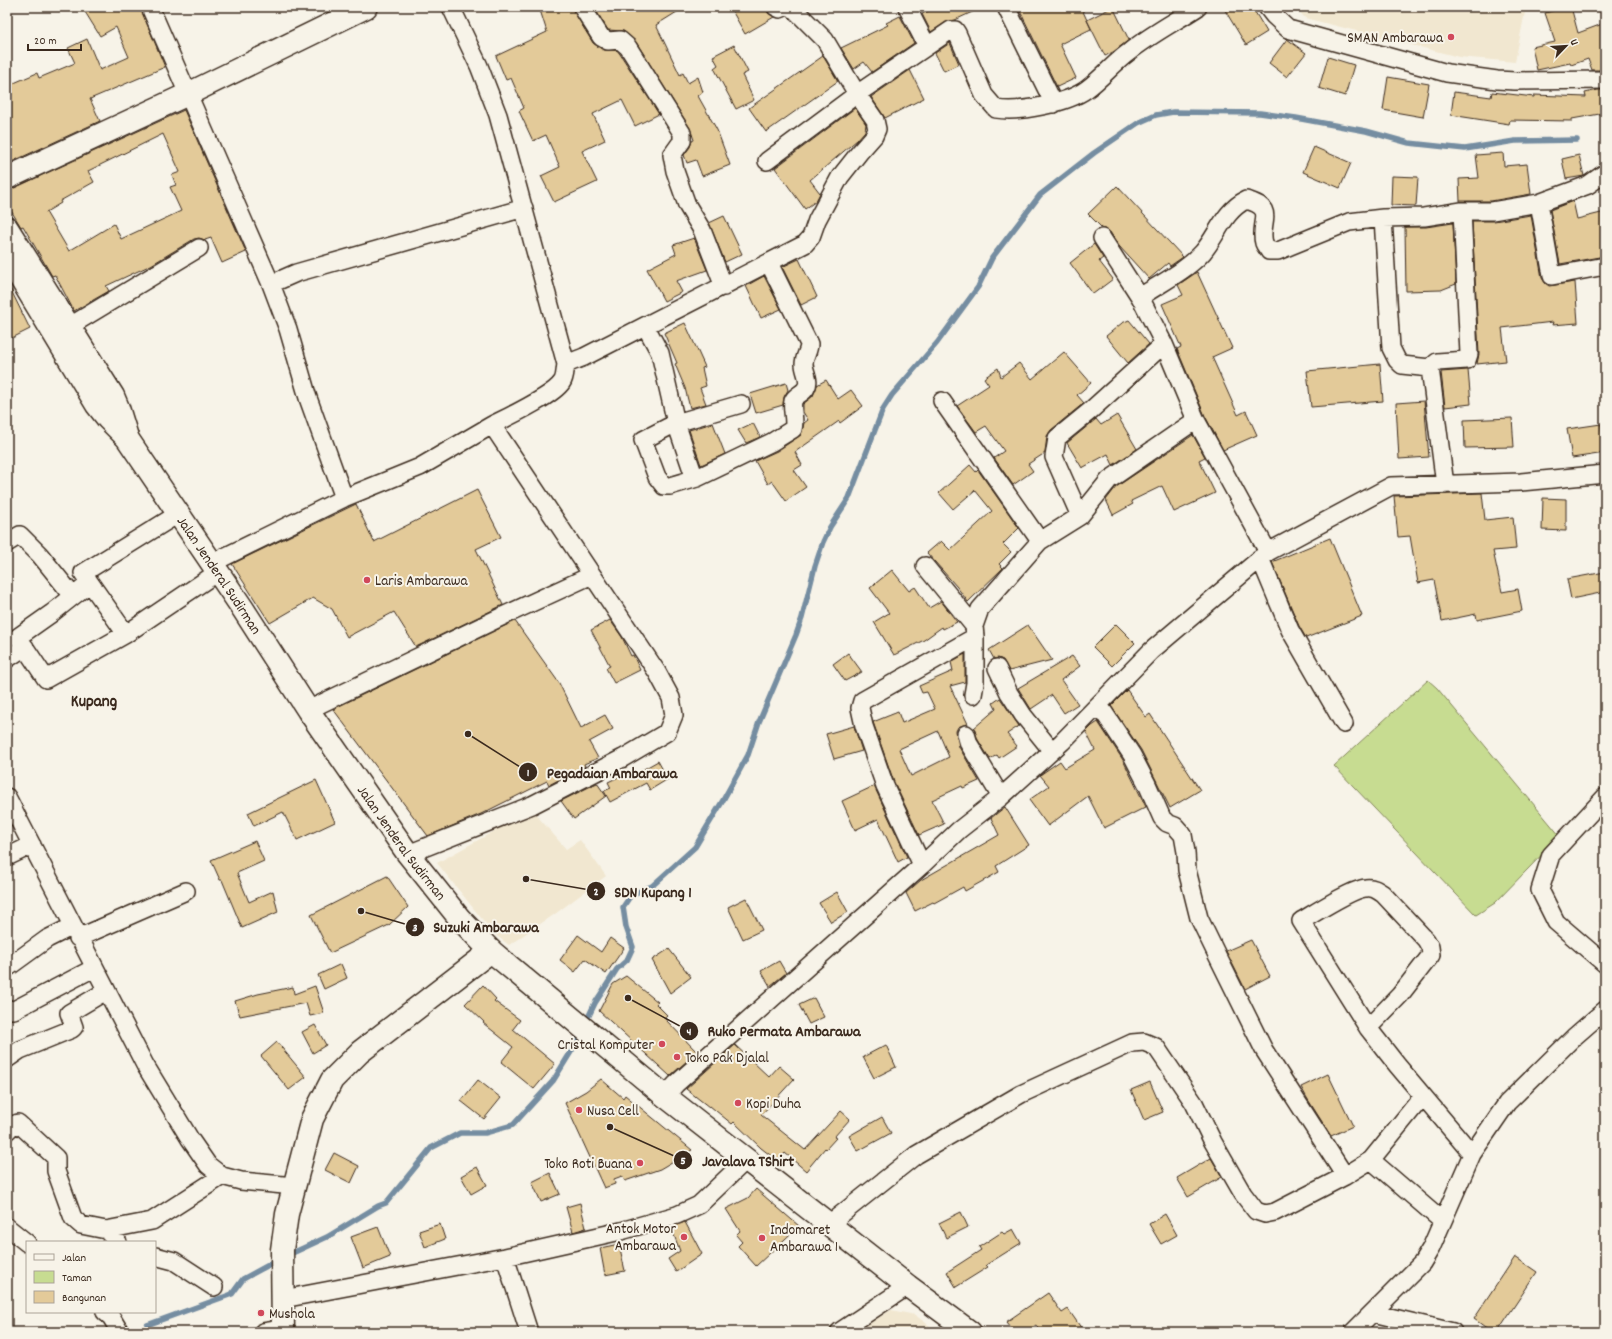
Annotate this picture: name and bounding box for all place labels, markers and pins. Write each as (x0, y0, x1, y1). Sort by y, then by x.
place label: SMAN Ambarawa (1347, 28, 1444, 50)
marker: SMAN Ambarawa (1446, 32, 1456, 42)
place label: Laris Ambarawa (375, 571, 469, 593)
marker: Laris Ambarawa (362, 575, 372, 585)
callout: Pegadaian Ambarawa (518, 758, 685, 786)
callout: SDN Kupang 1 (586, 877, 700, 905)
callout: Suzuki Ambarawa (405, 913, 547, 941)
callout: Ruko Permata Ambarawa (679, 1017, 868, 1045)
place label: Cristal Komputer (557, 1035, 654, 1057)
marker: Cristal Komputer (657, 1039, 667, 1049)
place label: Toko Pak Djalal (685, 1048, 769, 1070)
marker: Toko Pak Djalal (672, 1052, 682, 1062)
place label: Kopi Duha (746, 1094, 802, 1116)
marker: Kopi Duha (733, 1098, 743, 1108)
place label: Nusa Cell (587, 1101, 639, 1123)
marker: Nusa Cell (574, 1105, 584, 1115)
callout: Javalava TShirt (673, 1146, 802, 1174)
place label: Toko Roti Buana (544, 1154, 633, 1176)
marker: Toko Roti Buana (635, 1158, 645, 1168)
place label: Antok Motor Ambarawa (606, 1219, 677, 1258)
place label: Indomaret Ambarawa 1 (770, 1220, 838, 1259)
marker: Antok Motor Ambarawa (679, 1232, 689, 1242)
marker: Indomaret Ambarawa 1 (757, 1233, 767, 1243)
place label: Mushola (269, 1304, 316, 1326)
marker: Mushola (256, 1308, 266, 1318)

